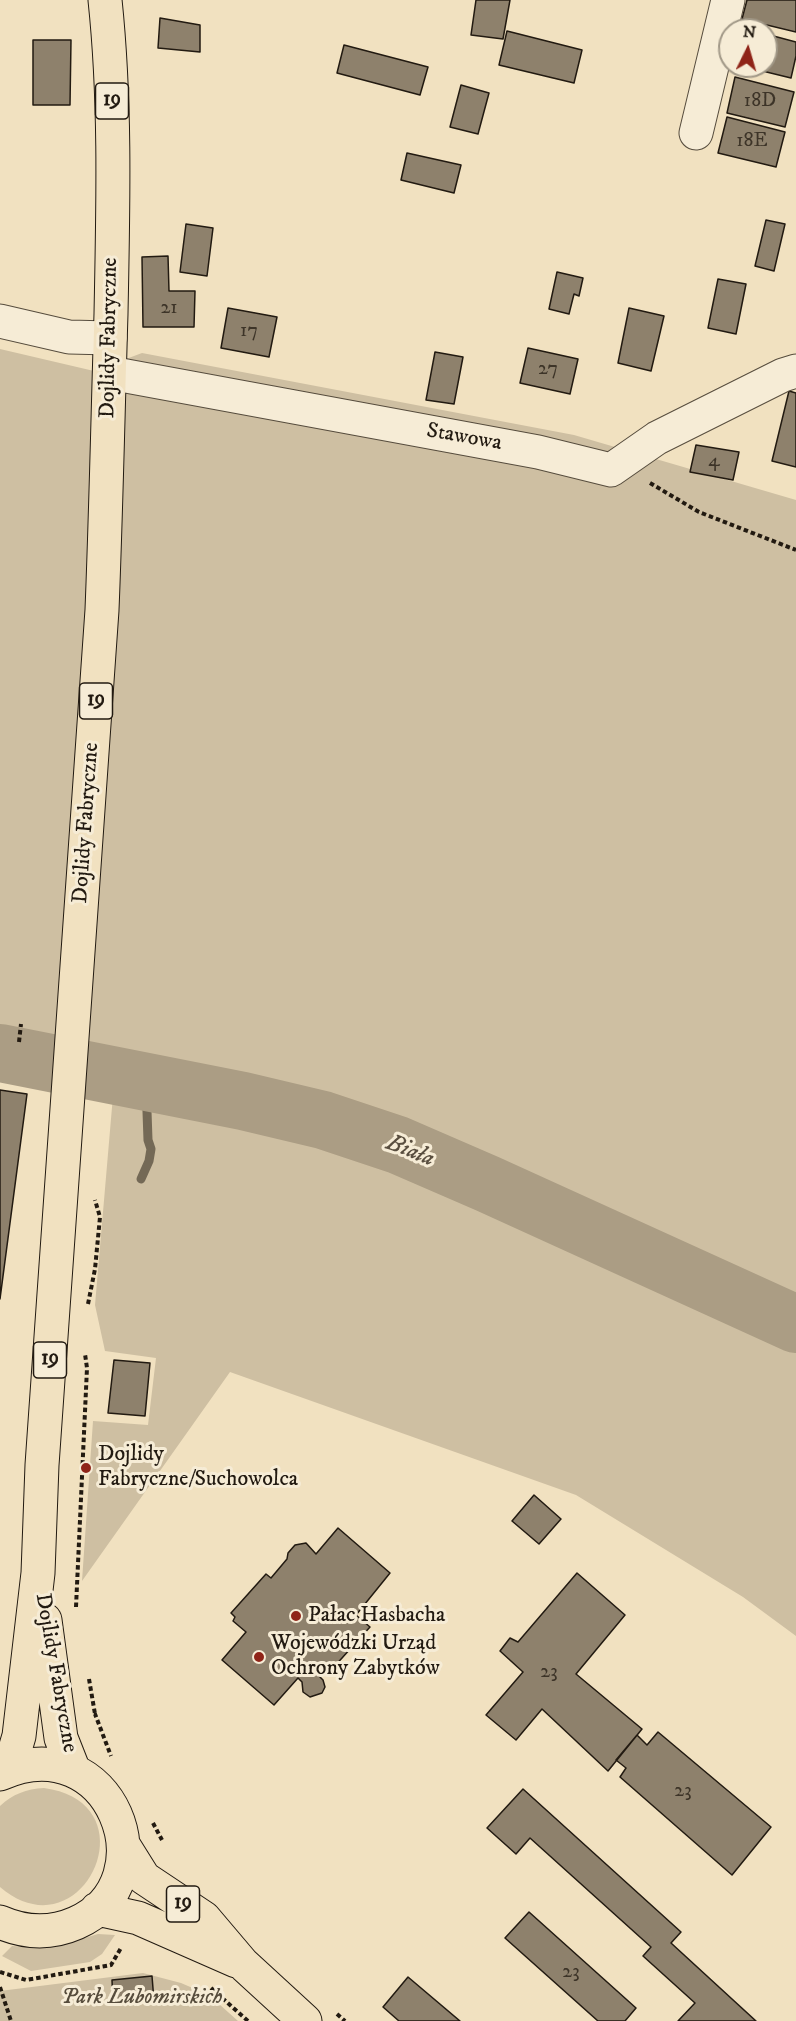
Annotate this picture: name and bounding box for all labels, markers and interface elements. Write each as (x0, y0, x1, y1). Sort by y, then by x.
north arrow (718, 18, 778, 78)
text: N (742, 22, 757, 43)
road number: 19 (96, 83, 128, 119)
house number: 18D (744, 90, 776, 114)
house number: 18E (736, 130, 768, 154)
street label: Dojlidy Fabryczne (95, 257, 125, 419)
house number: 21 (160, 297, 178, 321)
house number: 17 (240, 320, 258, 344)
house number: 27 (538, 358, 558, 382)
street label: Stawowa (424, 418, 504, 458)
house number: 4 (708, 450, 720, 474)
road number: 19 (80, 683, 112, 719)
street label: Dojlidy Fabryczne (68, 742, 106, 904)
water label: Biała (382, 1129, 438, 1175)
road number: 19 (34, 1342, 66, 1378)
place label: Dojlidy Fabryczne/Suchowolca (98, 1442, 298, 1494)
marker: Dojlidy Fabryczne/Suchowolca (79, 1461, 93, 1475)
street label: Dojlidy Fabryczne (28, 1591, 82, 1755)
place label: Pałac Hasbacha (308, 1603, 445, 1629)
marker: Pałac Hasbacha (289, 1609, 303, 1623)
place label: Wojewódzki Urząd Ochrony Zabytków (271, 1631, 440, 1682)
marker: Wojewódzki Urząd Ochrony Zabytków (252, 1650, 266, 1664)
house number: 23 (540, 1661, 558, 1685)
house number: 23 (674, 1780, 692, 1804)
road number: 19 (166, 1886, 200, 1922)
house number: 23 (562, 1961, 580, 1985)
park label: Park Lubomirskich (61, 1985, 223, 2011)

